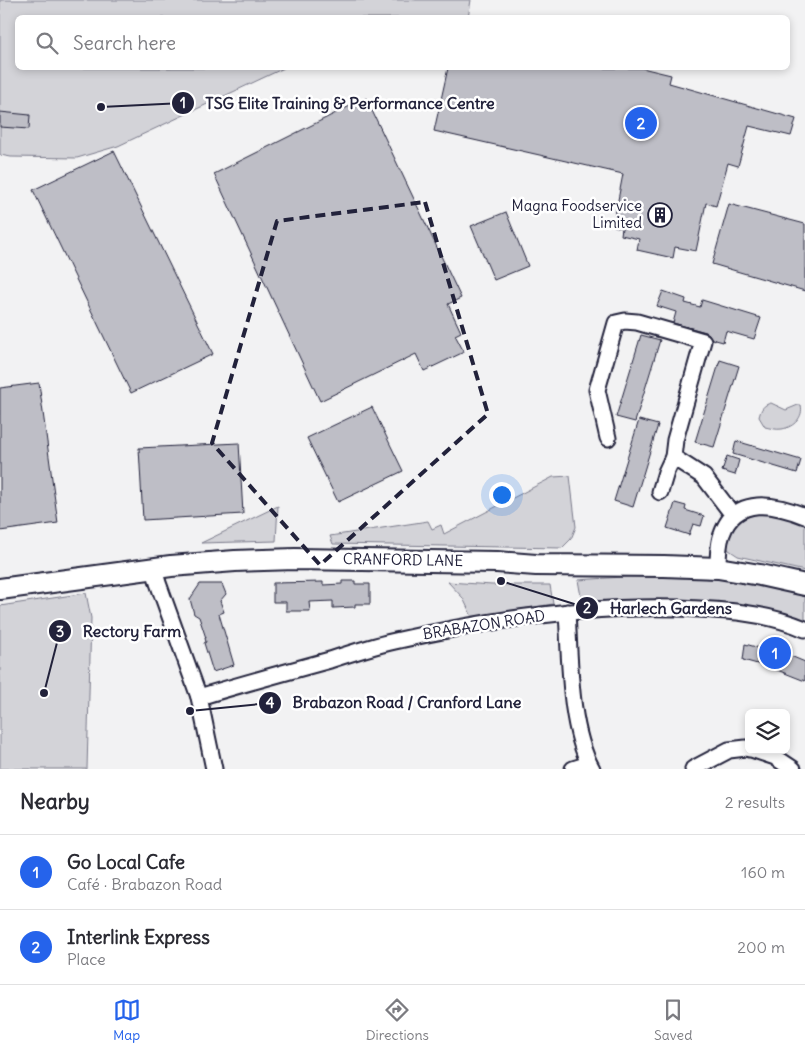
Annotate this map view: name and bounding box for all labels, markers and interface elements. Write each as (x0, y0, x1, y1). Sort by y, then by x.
search box (15, 15, 790, 70)
icon: search (33, 29, 61, 57)
text: Search here (73, 31, 176, 55)
callout: TSG Elite Training & Performance Centre (170, 87, 505, 118)
text: 1 (180, 93, 186, 112)
text: TSG Elite Training & Performance Centre (205, 93, 495, 114)
pin: 2 (625, 104, 657, 142)
place label: Magna Foodservice Limited (512, 196, 642, 232)
building icon: Magna Foodservice Limited (647, 202, 673, 228)
your location (489, 482, 515, 508)
street label: CRANFORD LANE (343, 549, 463, 570)
callout: Harlech Gardens (575, 593, 742, 624)
text: 2 (583, 598, 591, 617)
text: Harlech Gardens (610, 598, 732, 618)
street label: BRABAZON ROAD (421, 605, 546, 644)
callout: Rectory Farm (47, 616, 191, 647)
text: Rectory Farm (83, 621, 181, 642)
text: 3 (56, 622, 64, 641)
pin: 1 (759, 634, 791, 672)
callout: Brabazon Road / Cranford Lane (258, 687, 532, 718)
text: Brabazon Road / Cranford Lane (293, 692, 522, 712)
text: 4 (266, 693, 275, 712)
map controls (745, 709, 790, 754)
button: layers (745, 709, 790, 754)
text: Nearby (20, 788, 90, 815)
text: 2 results (725, 792, 785, 812)
text: Go Local Cafe (67, 850, 185, 874)
text: 1 (33, 862, 39, 882)
text: 160 m (741, 862, 785, 882)
text: Café · Brabazon Road (67, 874, 222, 894)
text: Interlink Express (67, 925, 210, 949)
text: 2 (32, 937, 40, 957)
text: 200 m (737, 937, 785, 957)
text: Place (67, 949, 106, 969)
tab: Map (113, 996, 141, 1044)
tab: Directions (366, 996, 429, 1044)
tab: Saved (654, 996, 692, 1044)

